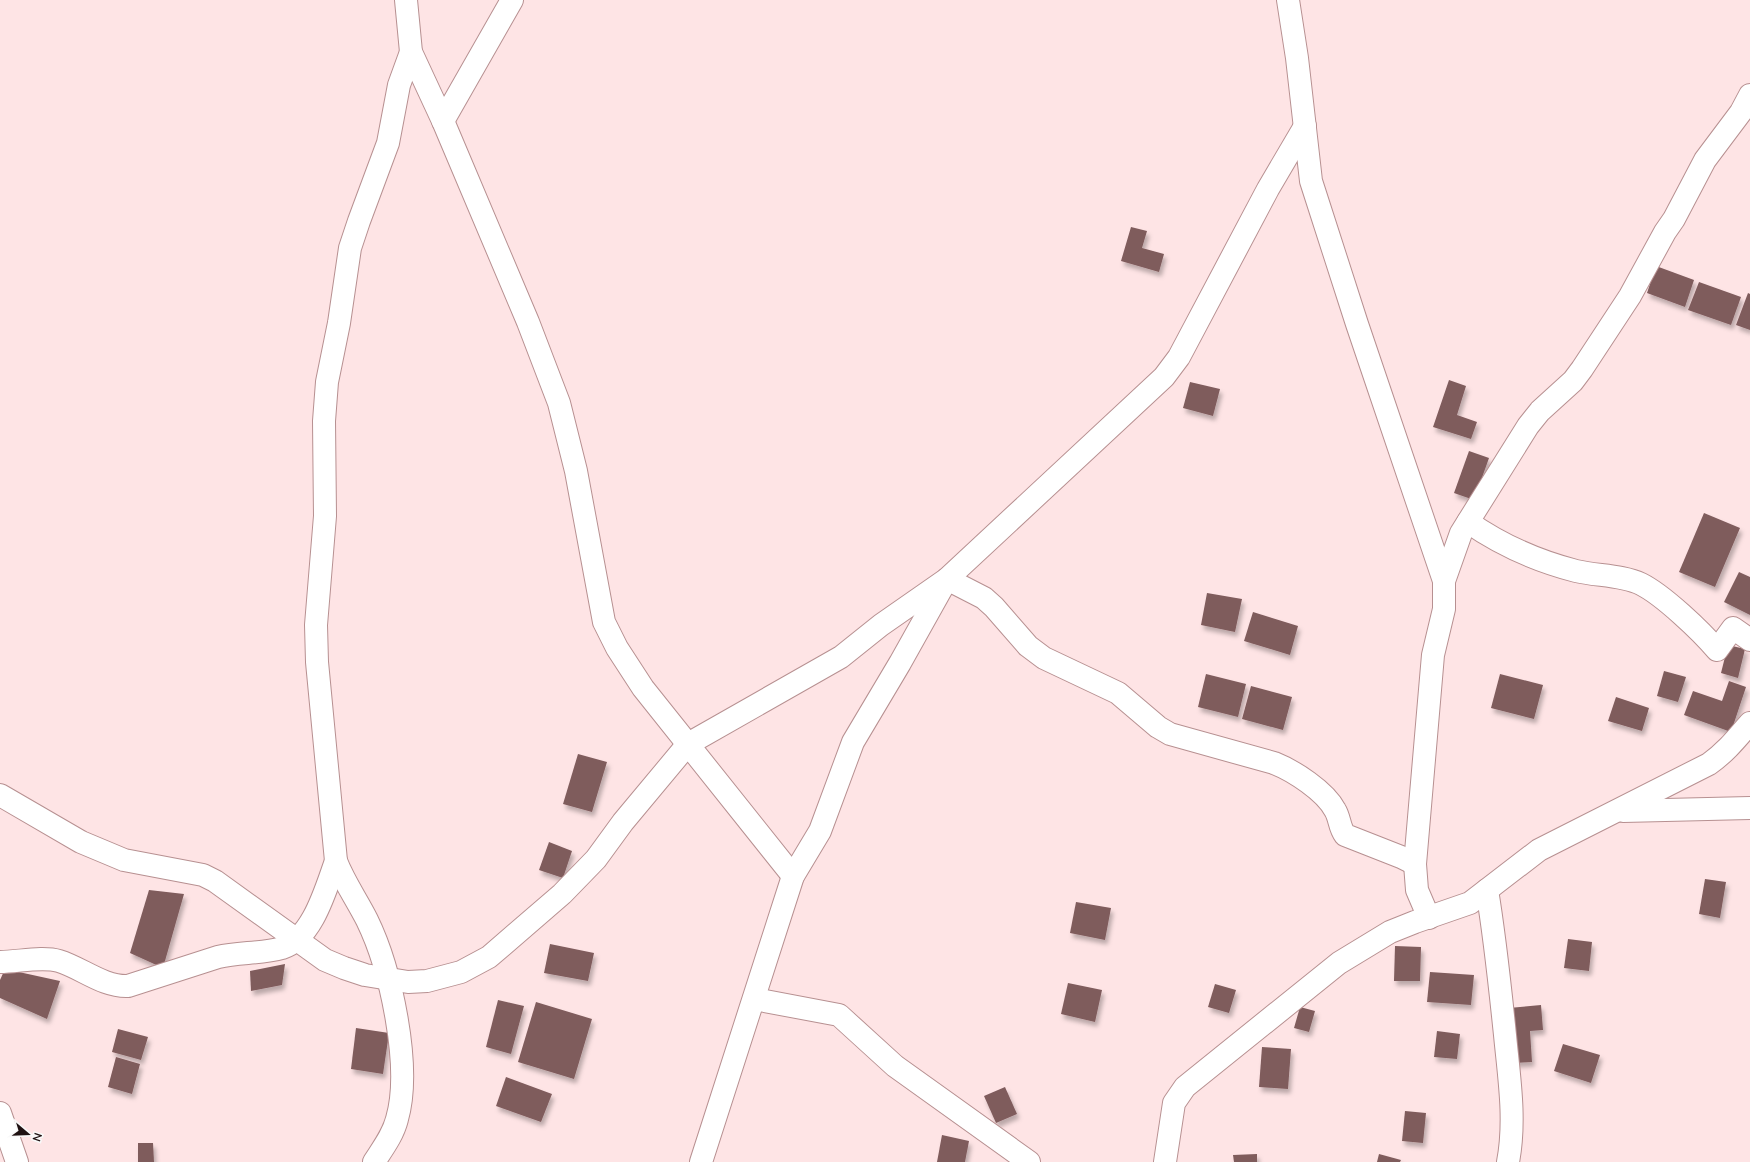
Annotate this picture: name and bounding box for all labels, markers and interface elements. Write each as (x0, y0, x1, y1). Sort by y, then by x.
north arrow (8, 1114, 48, 1154)
text: N (29, 1131, 45, 1143)

